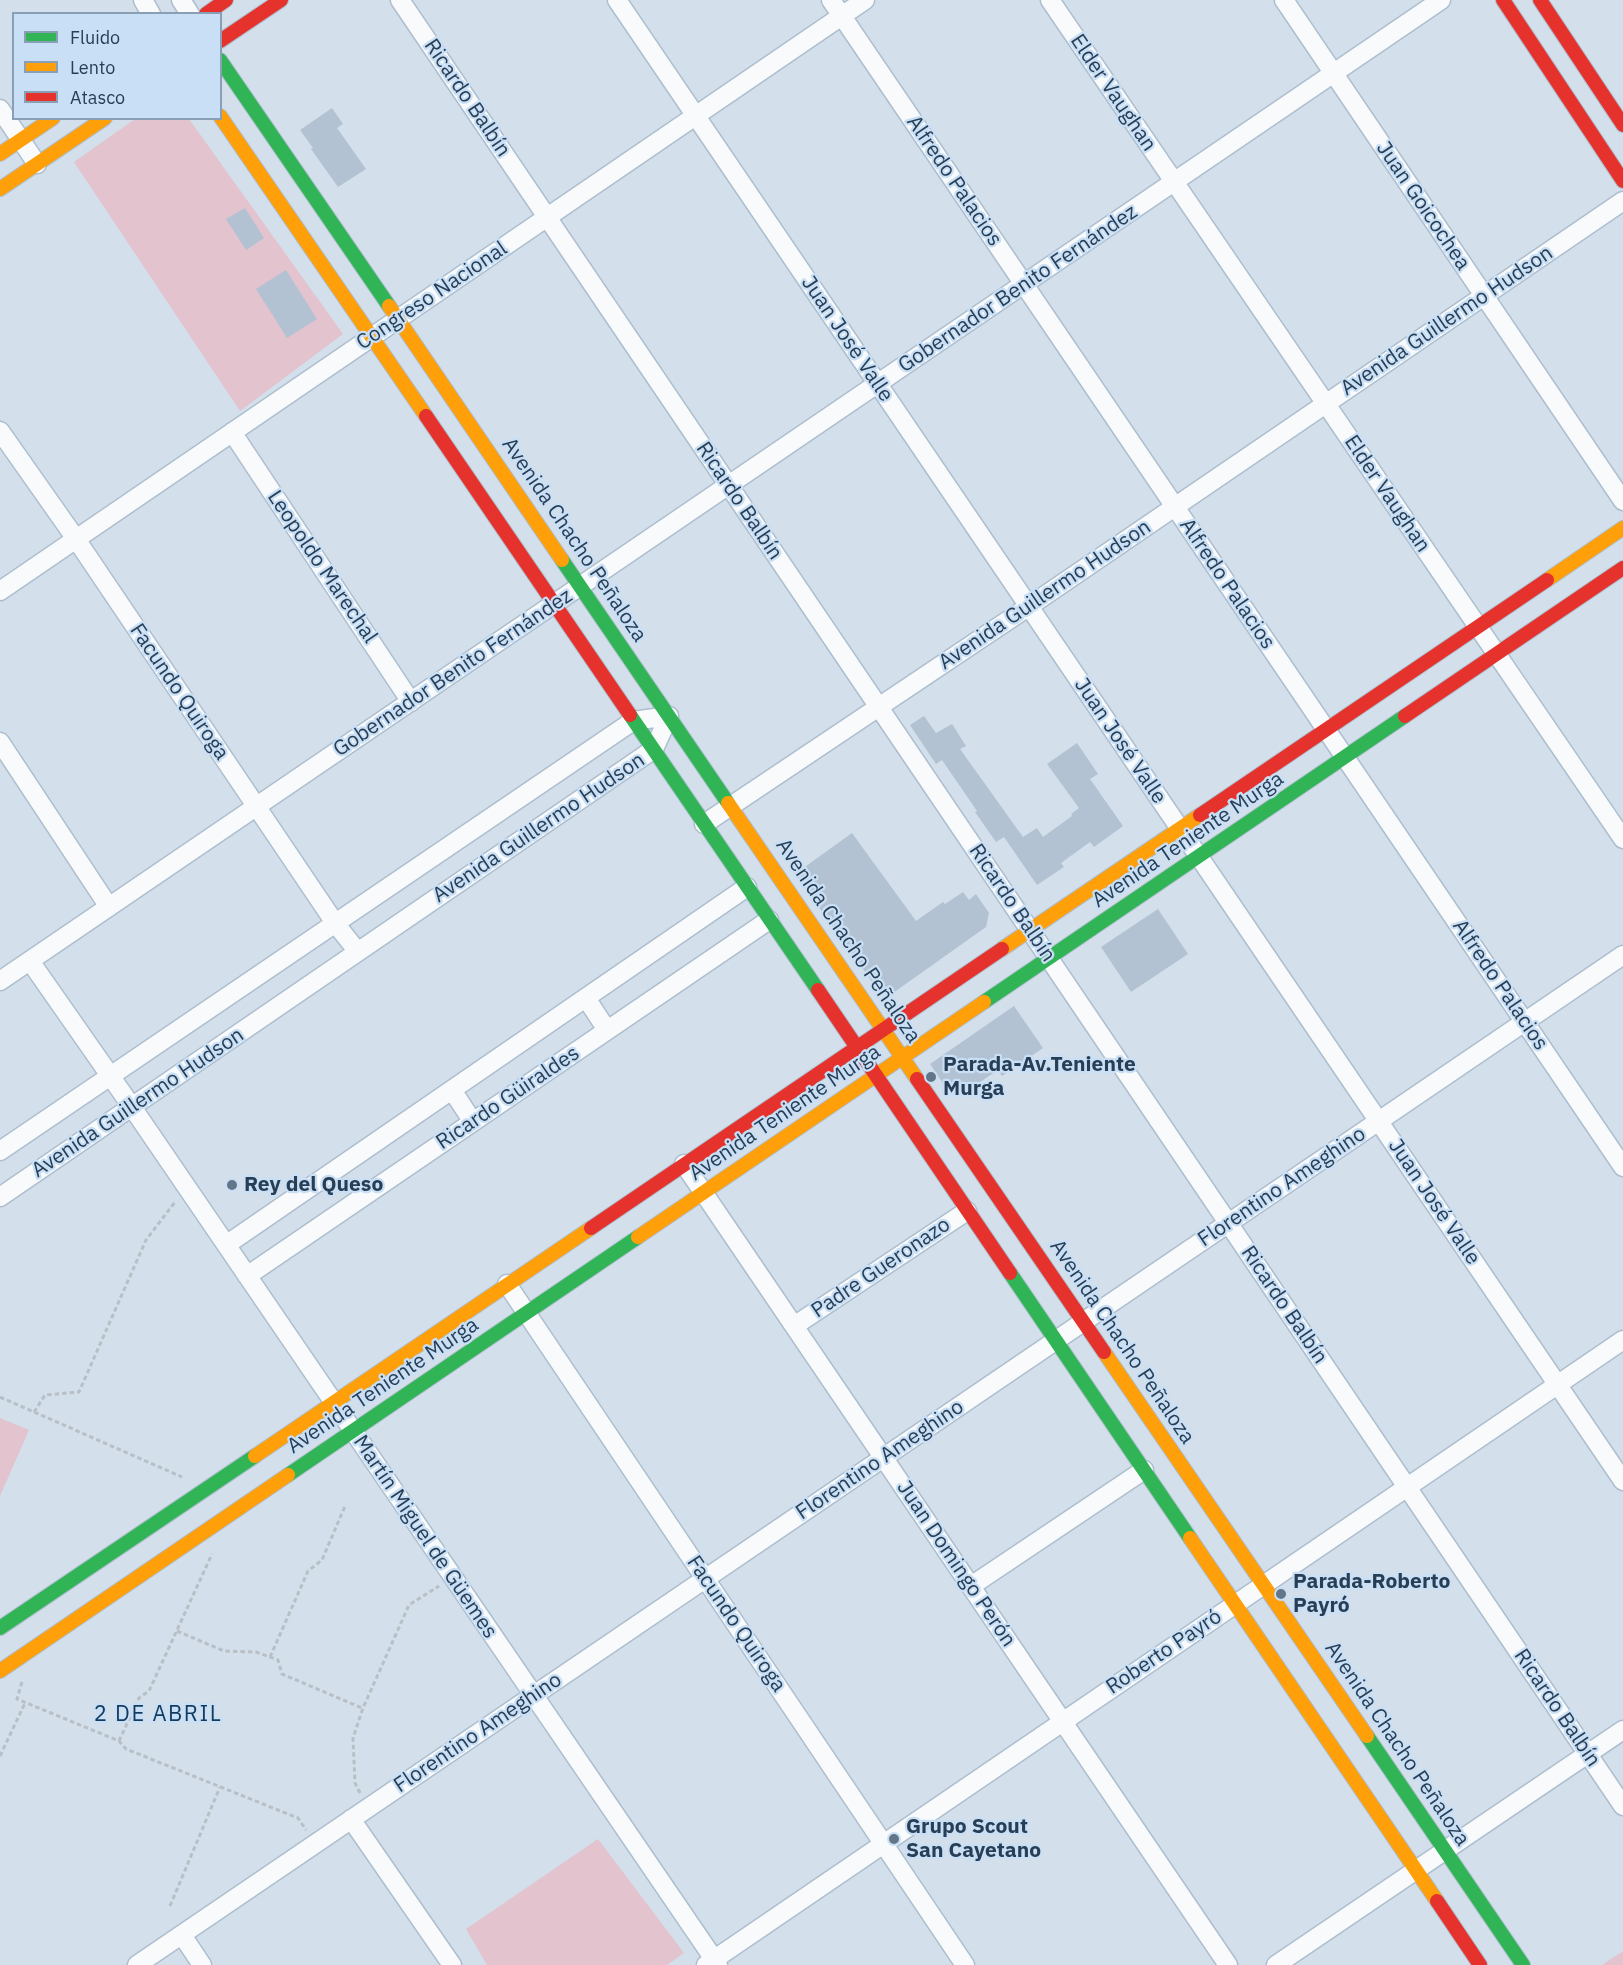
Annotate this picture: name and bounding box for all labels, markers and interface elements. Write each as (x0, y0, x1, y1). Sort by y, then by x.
legend (12, 12, 222, 120)
text: Fluido (70, 26, 120, 49)
street label: Elder Vaughan (1065, 30, 1161, 156)
street label: Ricardo Balbín (418, 34, 516, 162)
text: Lento (70, 56, 115, 79)
text: Atasco (70, 86, 125, 109)
street label: Alfredo Palacios (901, 111, 1007, 251)
street label: Juan Goicochea (1371, 137, 1475, 275)
street label: Gobernador Benito Fernández (894, 199, 1142, 379)
street label: Congreso Nacional (352, 236, 512, 356)
street label: Avenida Guillermo Hudson (1336, 241, 1558, 401)
street label: Juan José Valle (796, 271, 898, 407)
street label: Elder Vaughan (1339, 431, 1435, 557)
street label: Avenida Chacho Peñaloza (496, 433, 652, 647)
street label: Ricardo Balbín (690, 437, 788, 565)
street label: Leopoldo Marechal (262, 486, 382, 648)
street label: Alfredo Palacios (1174, 514, 1280, 654)
street label: Avenida Guillermo Hudson (934, 515, 1156, 675)
street label: Gobernador Benito Fernández (329, 583, 577, 763)
street label: Facundo Quiroga (124, 619, 234, 765)
street label: Juan José Valle (1069, 673, 1171, 809)
street label: Avenida Guillermo Hudson (428, 748, 650, 908)
street label: Avenida Teniente Murga (1088, 767, 1288, 913)
street label: Avenida Chacho Peñaloza (770, 834, 926, 1048)
street label: Ricardo Balbín (963, 839, 1061, 967)
street label: Alfredo Palacios (1447, 915, 1553, 1055)
street label: Avenida Guillermo Hudson (27, 1023, 249, 1183)
street label: Avenida Teniente Murga (685, 1040, 885, 1186)
street label: Ricardo Güiraldes (432, 1041, 584, 1155)
place label: Parada-Av.Teniente Murga (943, 1052, 1136, 1102)
marker: Parada-Av.Teniente Murga (924, 1070, 938, 1084)
street label: Florentino Ameghino (1193, 1122, 1371, 1252)
street label: Juan José Valle (1383, 1134, 1485, 1270)
place label: Rey del Queso (244, 1172, 383, 1198)
marker: Rey del Queso (225, 1178, 239, 1192)
street label: Padre Gueronazo (807, 1212, 955, 1324)
street label: Avenida Chacho Peñaloza (1044, 1235, 1200, 1449)
street label: Ricardo Balbín (1235, 1241, 1333, 1369)
street label: Avenida Teniente Murga (283, 1313, 483, 1459)
street label: Florentino Ameghino (791, 1395, 969, 1525)
street label: Martín Miguel de Güemes (348, 1431, 502, 1643)
street label: Juan Domingo Perón (891, 1476, 1021, 1652)
street label: Facundo Quiroga (681, 1551, 791, 1697)
place label: Parada-Roberto Payró (1293, 1569, 1450, 1619)
marker: Parada-Roberto Payró (1274, 1587, 1288, 1601)
street label: Roberto Payró (1101, 1604, 1227, 1700)
street label: Avenida Chacho Peñaloza (1319, 1637, 1475, 1851)
street label: Ricardo Balbín (1508, 1644, 1606, 1772)
street label: Florentino Ameghino (389, 1668, 567, 1798)
district label: 2 DE ABRIL (94, 1702, 222, 1728)
place label: Grupo Scout San Cayetano (906, 1814, 1041, 1864)
marker: Grupo Scout San Cayetano (887, 1832, 901, 1846)

